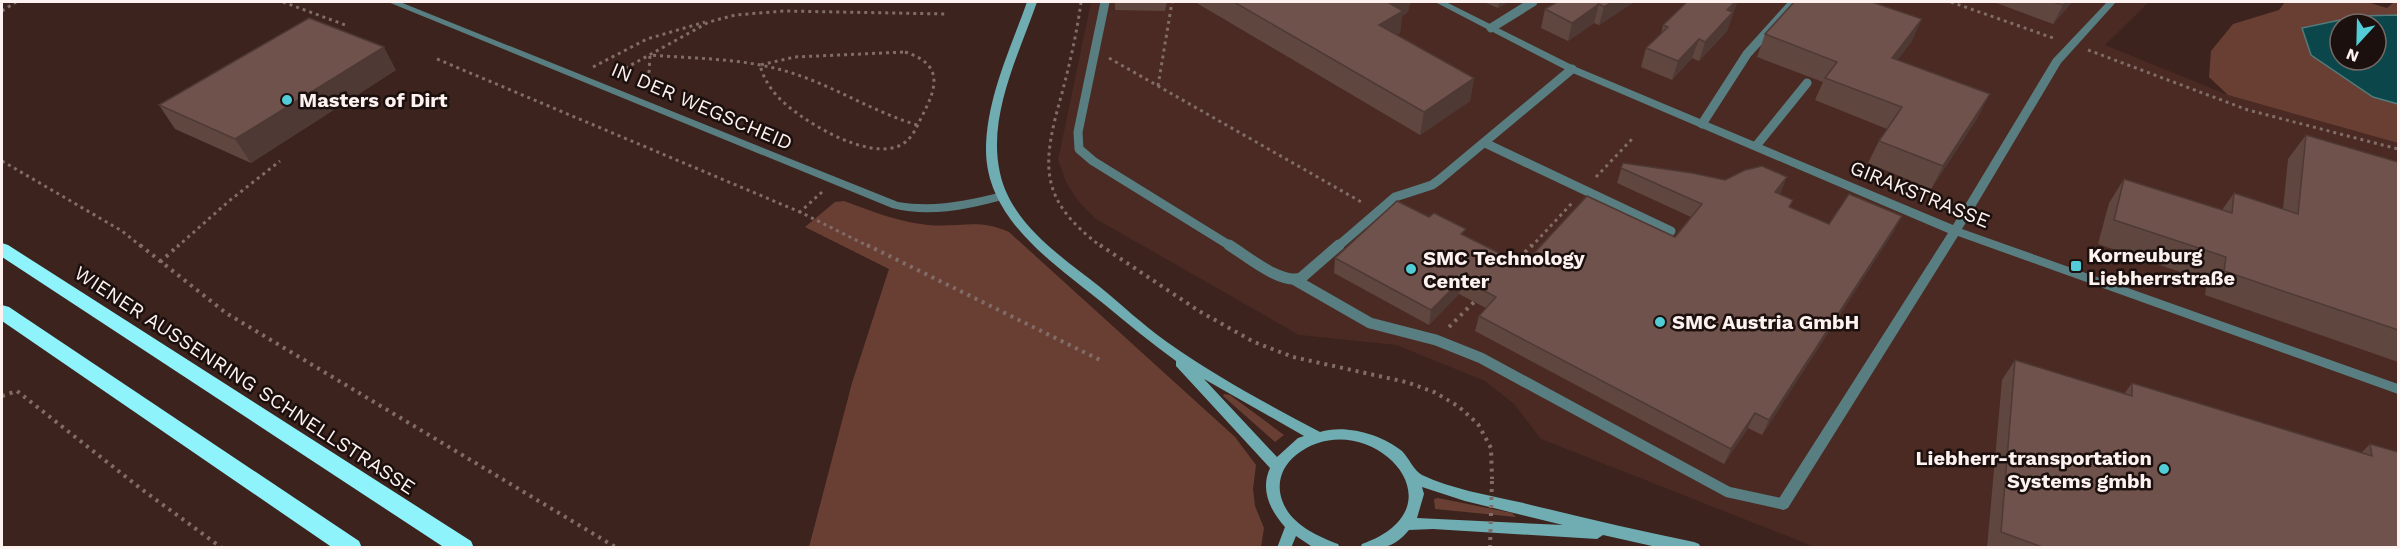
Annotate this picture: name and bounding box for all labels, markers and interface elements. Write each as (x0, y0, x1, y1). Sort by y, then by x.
north arrow (2328, 12, 2388, 72)
text: N (2344, 44, 2362, 66)
street label: IN DER WEGSCHEID (608, 57, 796, 155)
place label: Masters of Dirt (299, 88, 448, 112)
marker: Masters of Dirt (280, 93, 294, 107)
street label: GIRAKSTRASSE (1847, 155, 1993, 233)
place label: Korneuburg Liebherrstraße (2088, 243, 2235, 290)
place label: SMC Technology Center (1423, 246, 1586, 293)
marker: Korneuburg Liebherrstraße (2069, 259, 2083, 273)
street label: WIENER AUSSENRING SCHNELLSTRASSE (70, 261, 420, 499)
marker: SMC Technology Center (1404, 262, 1418, 276)
place label: SMC Austria GmbH (1672, 310, 1859, 334)
marker: SMC Austria GmbH (1653, 315, 1667, 329)
place label: Liebherr-transportation Systems gmbh (1916, 446, 2152, 493)
marker: Liebherr-transportation Systems gmbh (2157, 462, 2171, 476)

